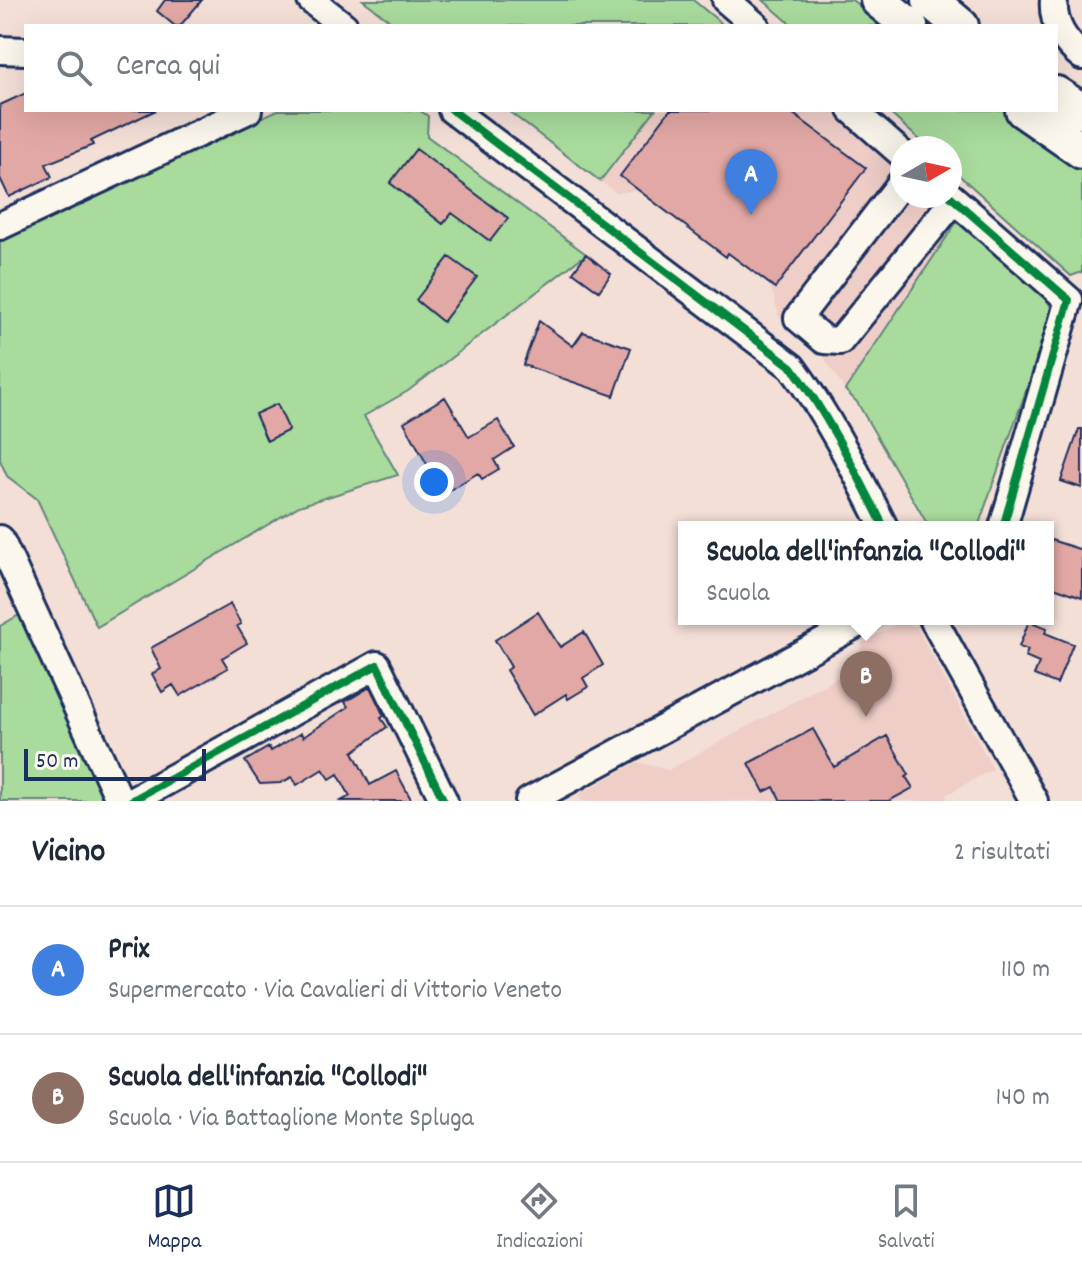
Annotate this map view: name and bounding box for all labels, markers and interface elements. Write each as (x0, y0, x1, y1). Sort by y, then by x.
search box (24, 24, 1058, 112)
icon: search (52, 46, 96, 90)
text: Cerca qui (116, 47, 220, 90)
north arrow (890, 136, 962, 208)
pin: A (725, 149, 777, 215)
your location (414, 462, 454, 502)
popup (678, 521, 1054, 625)
text: Scuola dell'infanzia "Collodi" (706, 533, 1026, 576)
text: Scuola (706, 576, 769, 613)
pin: B (840, 651, 892, 717)
scale bar (24, 745, 206, 781)
text: 50 m (36, 747, 78, 778)
text: Vicino (32, 829, 105, 878)
text: 2 risultati (954, 835, 1050, 872)
text: Prix (108, 930, 149, 973)
text: A (51, 952, 65, 989)
text: 110 m (1001, 952, 1050, 989)
text: Supermercato · Via Cavalieri di Vittorio Veneto (108, 973, 562, 1010)
text: Scuola dell'infanzia "Collodi" (108, 1058, 428, 1101)
text: B (52, 1080, 64, 1117)
text: 140 m (996, 1080, 1050, 1117)
text: Scuola · Via Battaglione Monte Spluga (108, 1101, 474, 1138)
tab: Mappa (147, 1179, 201, 1258)
tab: Indicazioni (496, 1179, 583, 1258)
tab: Salvati (878, 1179, 935, 1258)

